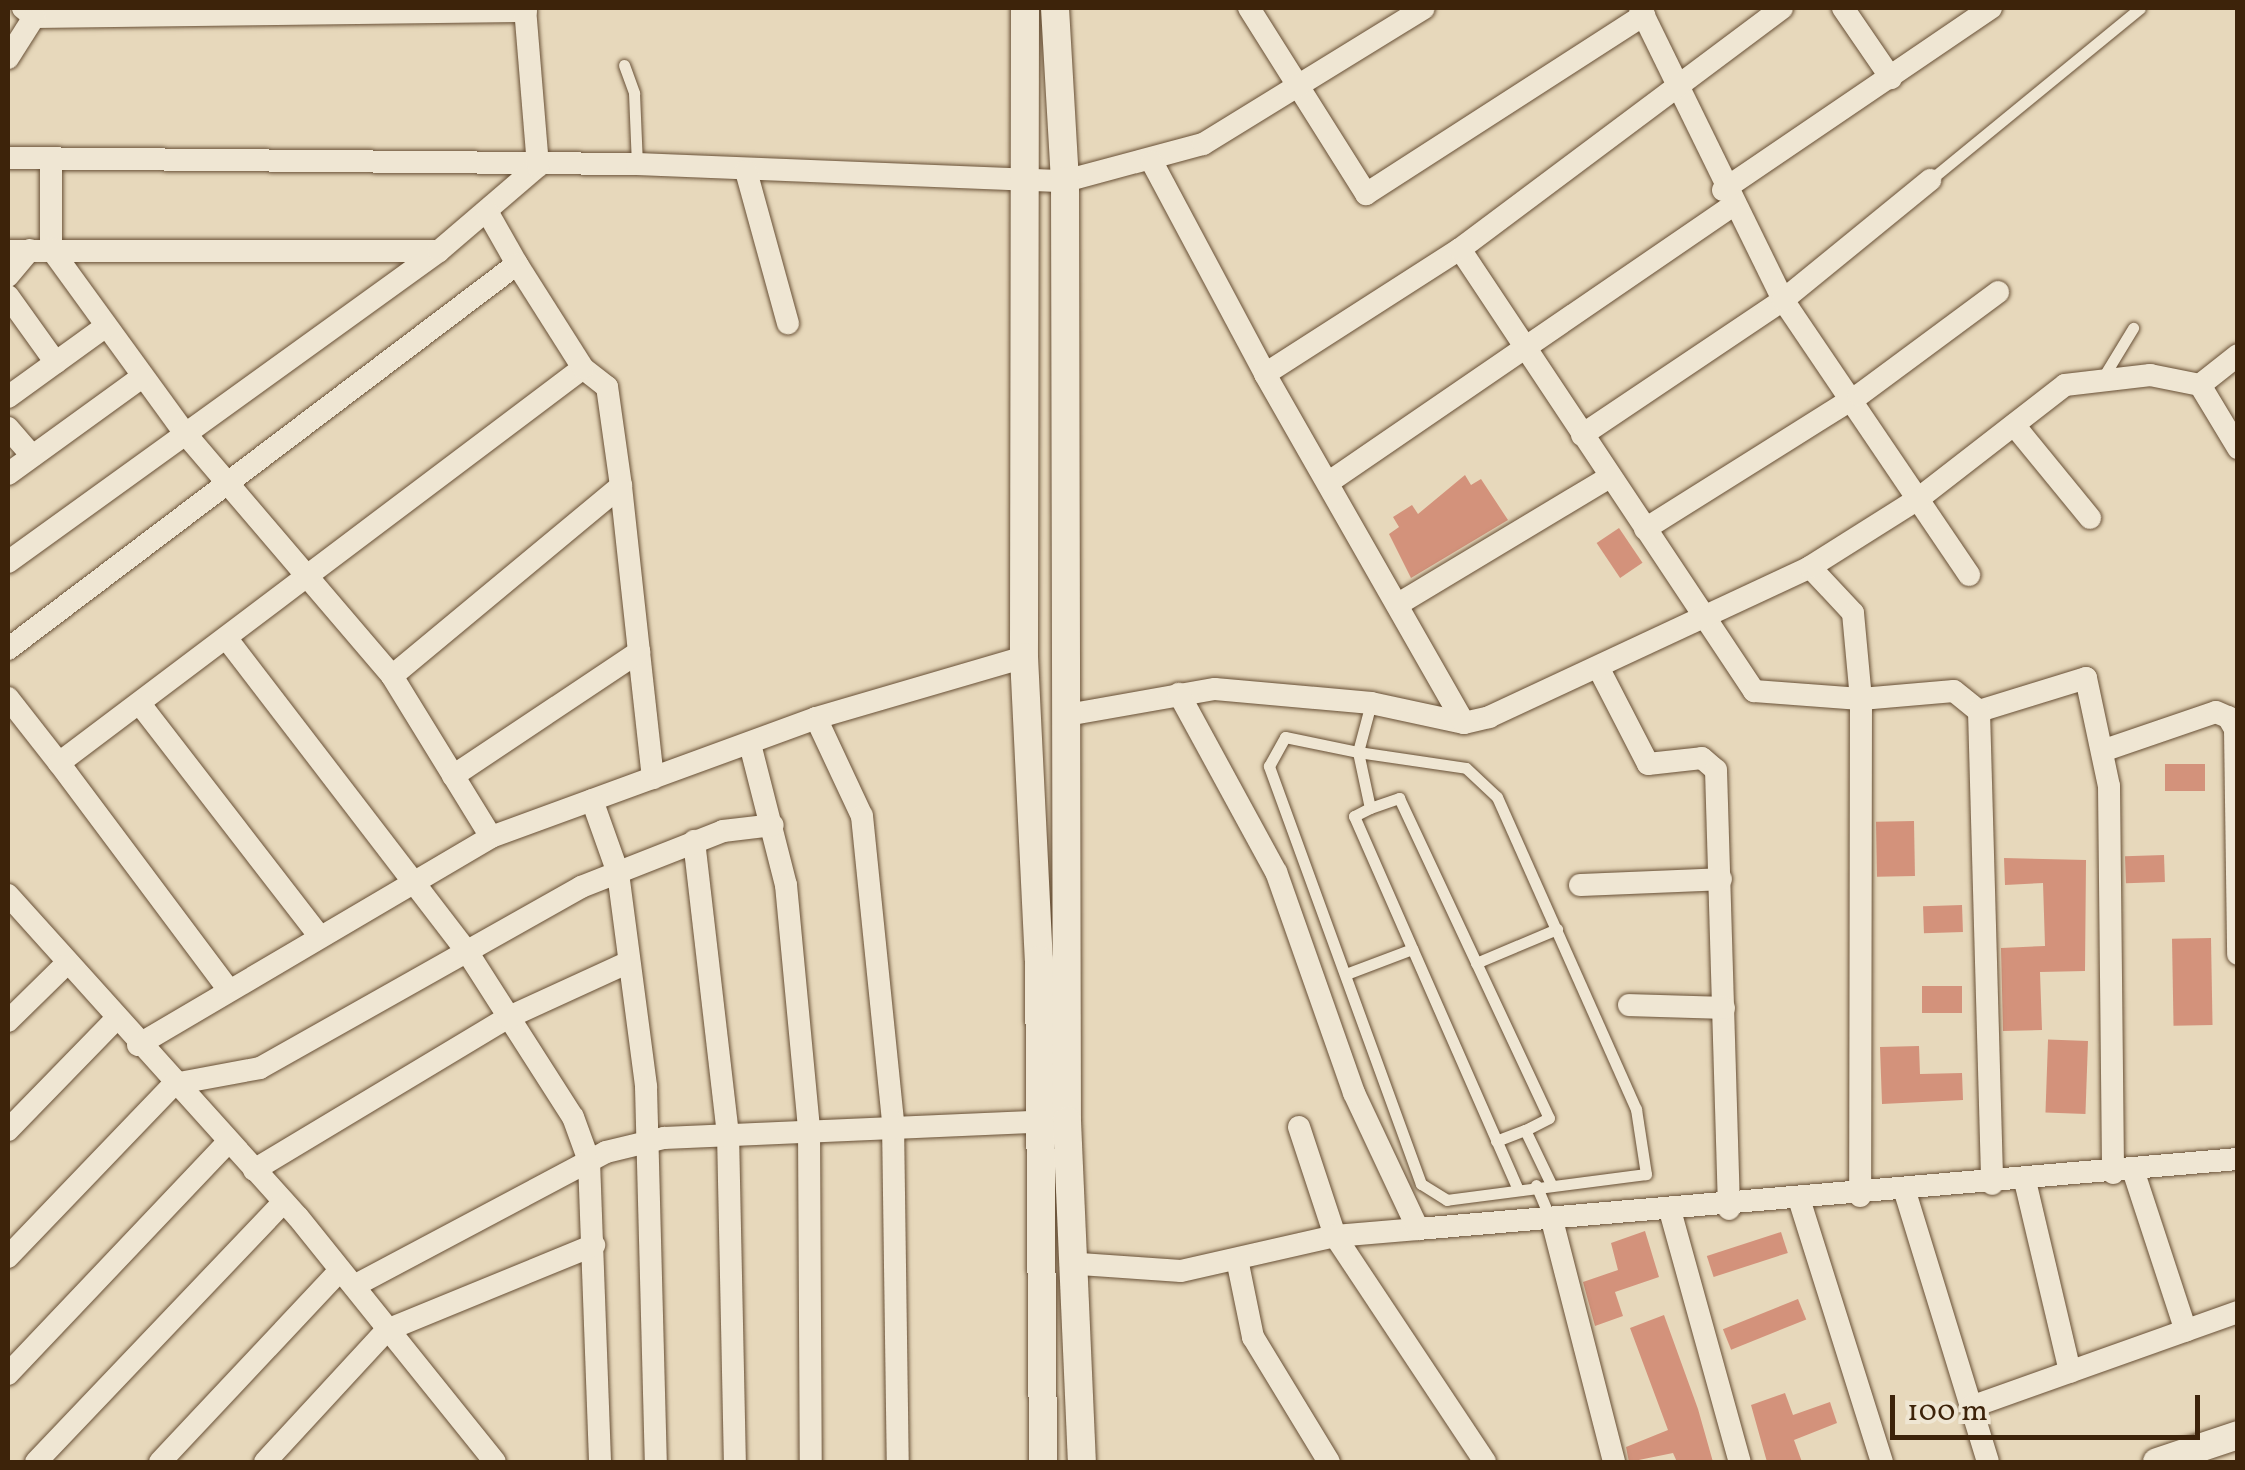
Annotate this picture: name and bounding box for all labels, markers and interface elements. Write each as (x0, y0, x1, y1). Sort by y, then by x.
scale bar (1895, 1375, 2205, 1437)
text: 100 m (1907, 1391, 1988, 1433)

